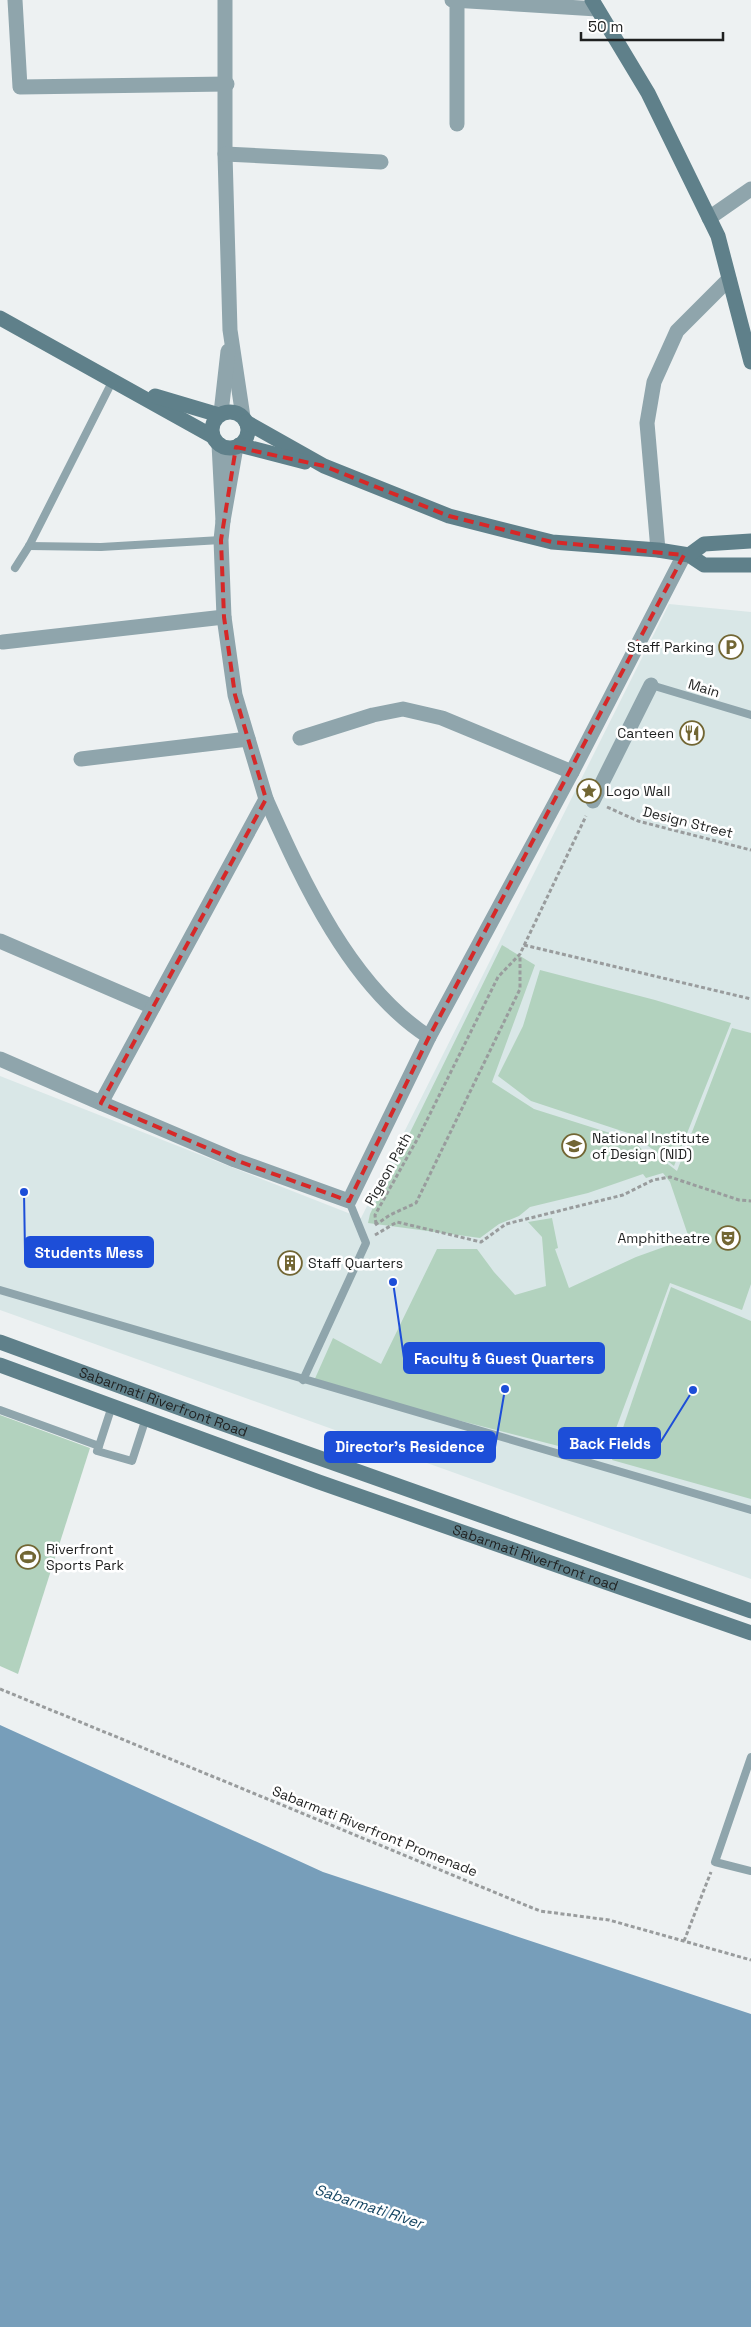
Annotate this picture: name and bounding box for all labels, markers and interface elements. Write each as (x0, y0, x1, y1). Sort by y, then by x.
scale bar (581, 10, 724, 42)
text: 50 m (588, 17, 623, 36)
parking icon: Staff Parking (718, 634, 744, 660)
place label: Staff Parking (627, 638, 714, 656)
street label: Main (686, 675, 722, 701)
restaurant icon: Canteen (679, 720, 705, 746)
place label: Canteen (617, 724, 674, 742)
place icon: Logo Wall (576, 778, 602, 804)
place label: Logo Wall (606, 782, 670, 800)
street label: Design Street (641, 802, 735, 842)
street label: Pigeon Path (361, 1129, 415, 1209)
place label: National Institute of Design (NID) (592, 1129, 710, 1163)
school or university icon: National Institute of Design (NID) (561, 1133, 587, 1159)
theatre icon: Amphitheatre (715, 1225, 741, 1251)
place label: Amphitheatre (617, 1229, 710, 1247)
callout: Students Mess (25, 1237, 153, 1267)
text: Students Mess (35, 1243, 143, 1262)
building icon: Staff Quarters (277, 1250, 303, 1276)
place label: Staff Quarters (308, 1254, 403, 1272)
callout: Faculty & Guest Quarters (404, 1343, 604, 1373)
text: Faculty & Guest Quarters (414, 1349, 594, 1368)
street label: Sabarmati Riverfront Road (77, 1363, 250, 1441)
callout: Back Fields (559, 1428, 660, 1458)
callout: Director's Residence (325, 1432, 495, 1462)
text: Back Fields (569, 1434, 651, 1453)
text: Director's Residence (335, 1437, 485, 1456)
street label: Sabarmati Riverfront road (450, 1520, 621, 1595)
place label: Riverfront Sports Park (46, 1540, 125, 1574)
sports icon: Riverfront Sports Park (15, 1544, 41, 1570)
street label: Sabarmati Riverfront Promenade (270, 1782, 480, 1880)
water label: Sabarmati River (312, 2180, 427, 2233)

